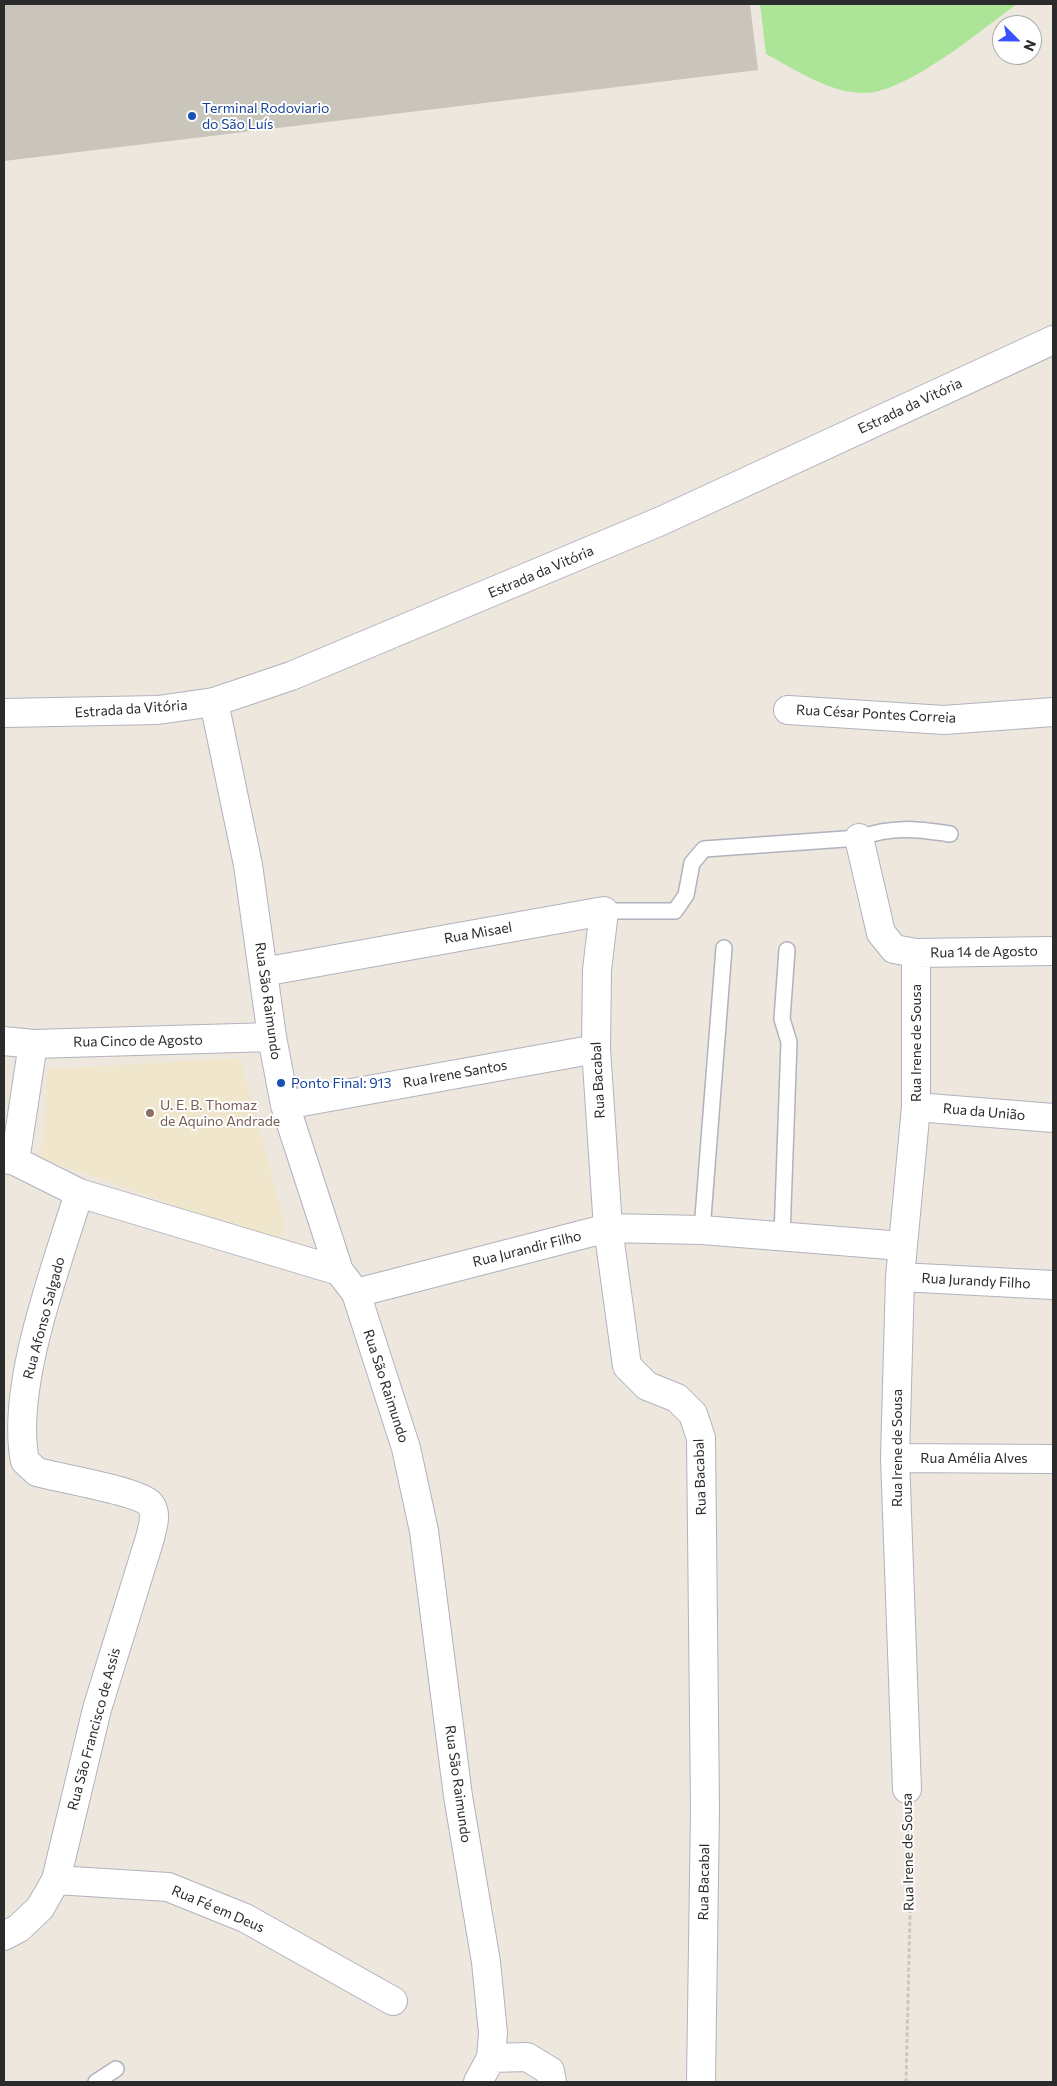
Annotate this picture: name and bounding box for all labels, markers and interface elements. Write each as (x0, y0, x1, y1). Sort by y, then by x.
north arrow (992, 15, 1042, 65)
text: N (1020, 38, 1040, 54)
place label: Terminal Rodoviario do São Luís (202, 100, 329, 132)
marker: Terminal Rodoviario do São Luís (186, 110, 198, 122)
street label: Estrada da Vitória (855, 375, 965, 437)
street label: Estrada da Vitória (486, 542, 596, 602)
street label: Estrada da Vitória (74, 697, 188, 721)
street label: Rua César Pontes Correia (796, 701, 956, 727)
street label: Rua Misael (443, 919, 513, 947)
street label: Rua São Raimundo (251, 941, 285, 1061)
street label: Rua 14 de Agosto (930, 943, 1038, 961)
street label: Rua Irene de Sousa (908, 984, 924, 1102)
street label: Rua Cinco de Agosto (73, 1031, 203, 1051)
street label: Rua Bacabal (588, 1041, 608, 1119)
street label: Rua Irene Santos (402, 1057, 508, 1091)
place label: Ponto Final: 913 (291, 1075, 392, 1091)
marker: Ponto Final: 913 (275, 1077, 287, 1089)
place label: U. E. B. Thomaz de Aquino Andrade (160, 1097, 280, 1130)
street label: Rua da União (942, 1100, 1026, 1124)
marker: U. E. B. Thomaz de Aquino Andrade (144, 1107, 156, 1119)
street label: Rua Jurandir Filho (471, 1227, 583, 1271)
street label: Rua Afonso Salgado (20, 1255, 68, 1381)
street label: Rua Jurandy Filho (921, 1270, 1031, 1292)
street label: Rua São Raimundo (360, 1327, 412, 1445)
street label: Rua Irene de Sousa (889, 1389, 905, 1507)
street label: Rua Bacabal (690, 1438, 710, 1516)
street label: Rua Amélia Alves (920, 1450, 1028, 1466)
street label: Rua São Francisco de Assis (64, 1646, 124, 1812)
street label: Rua São Raimundo (441, 1724, 475, 1844)
street label: Rua Irene de Sousa (899, 1793, 917, 1911)
street label: Rua Bacabal (695, 1843, 713, 1921)
street label: Rua Fé em Deus (169, 1882, 267, 1936)

